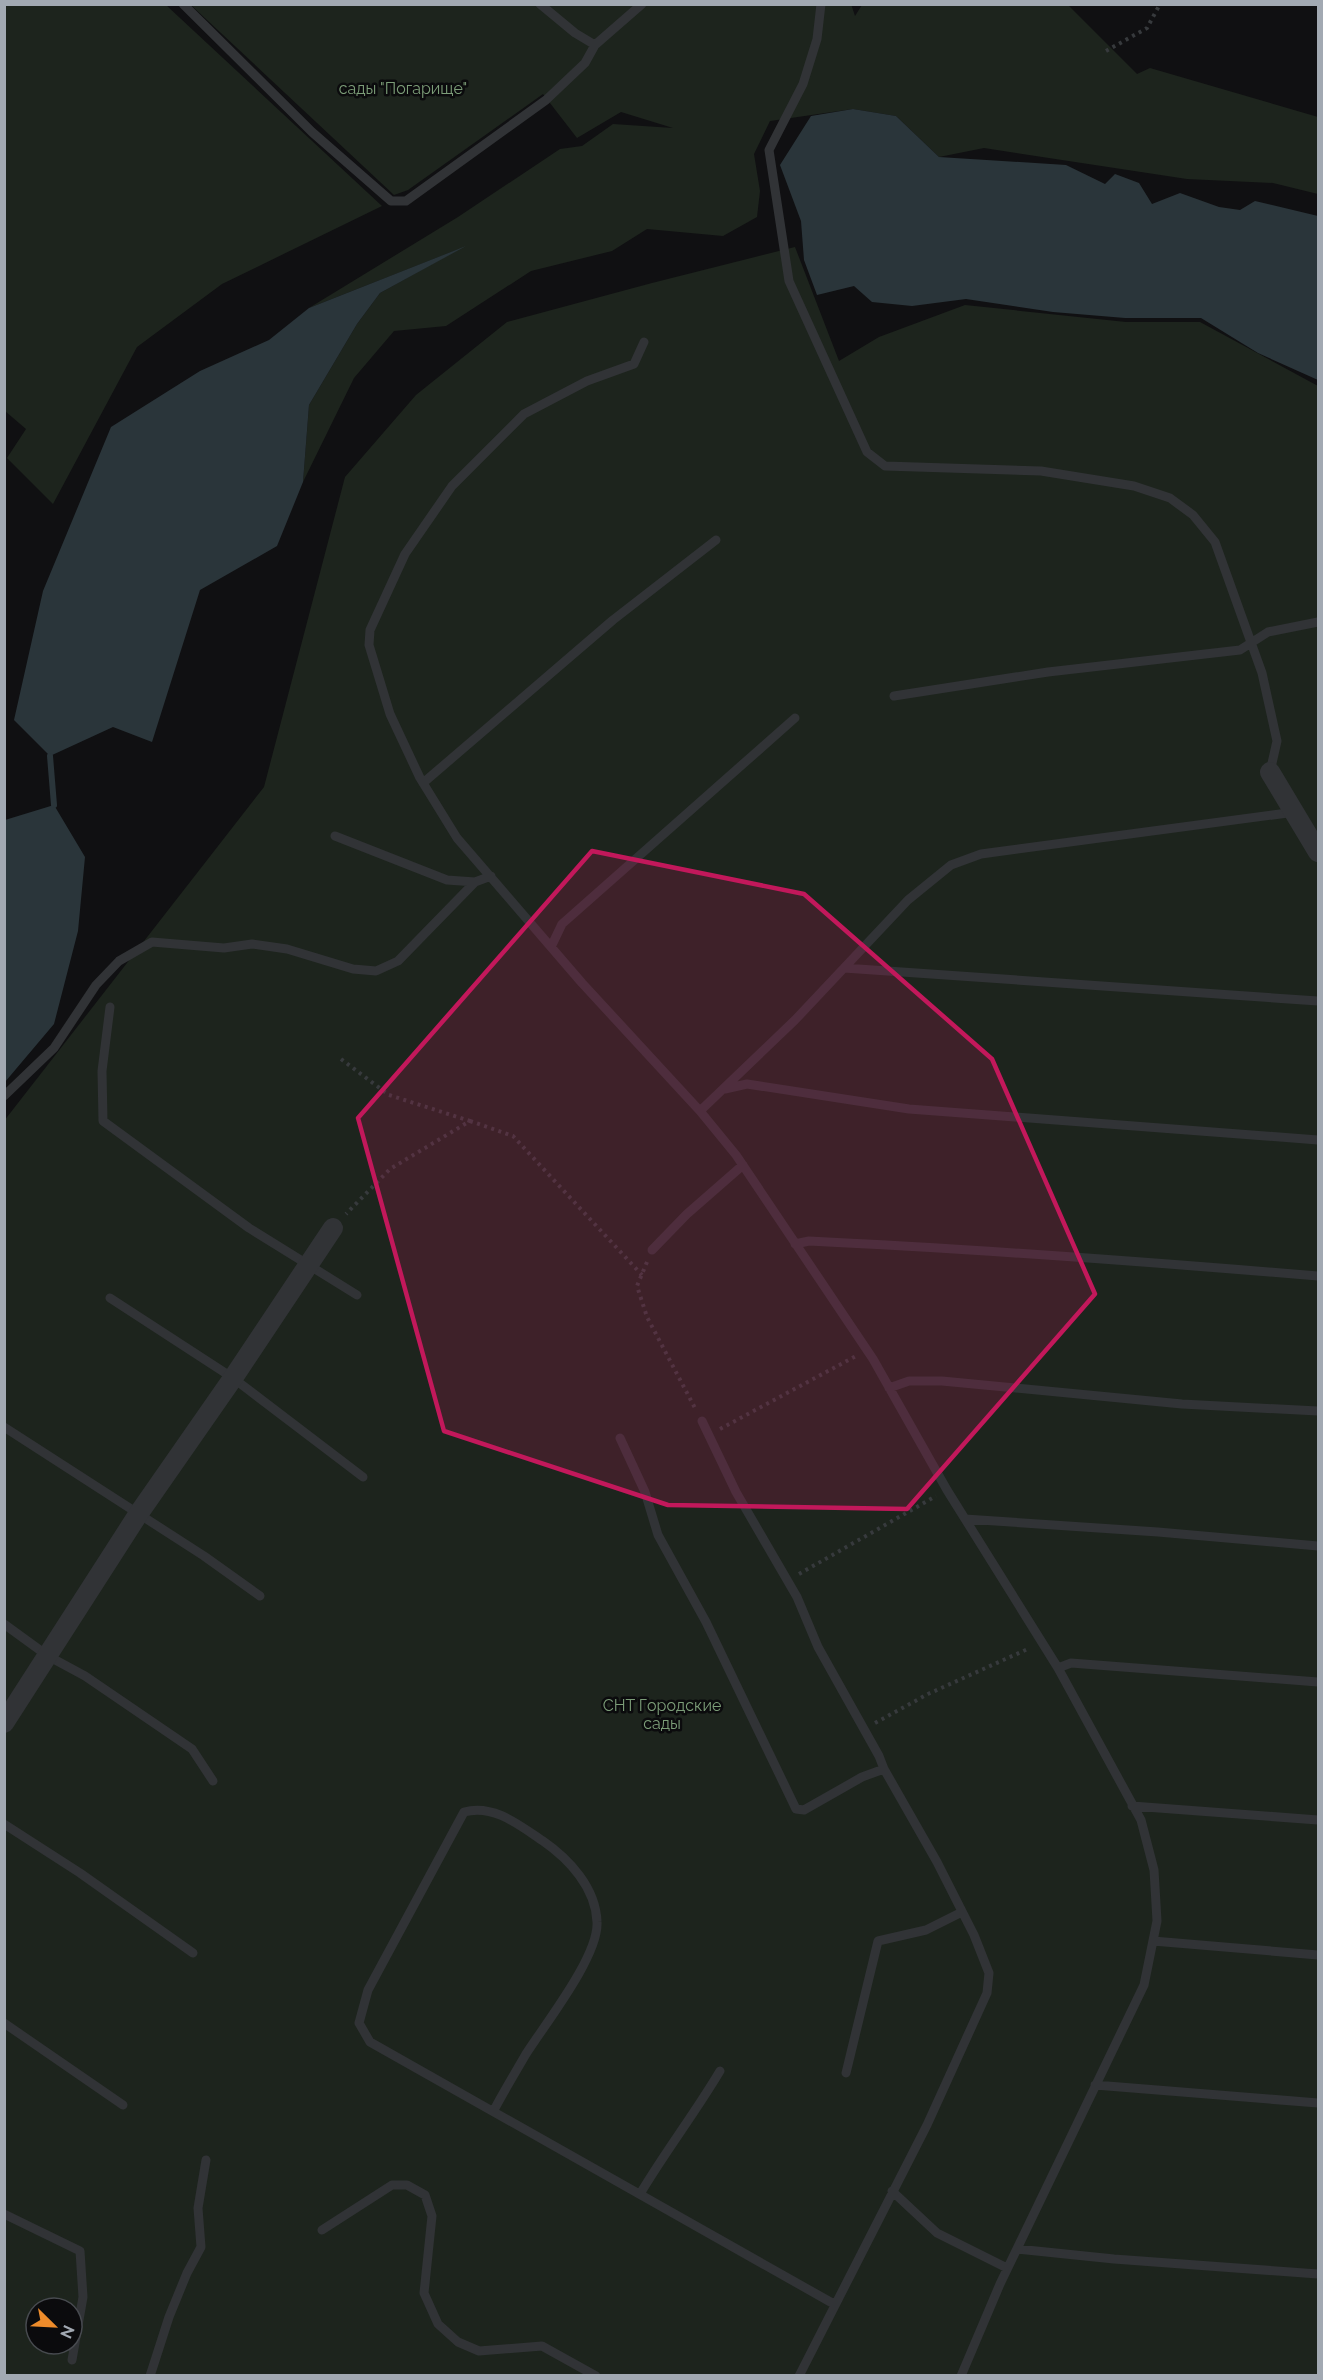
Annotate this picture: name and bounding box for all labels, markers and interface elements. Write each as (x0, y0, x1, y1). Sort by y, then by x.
park label: сады "Погарище" (339, 79, 467, 98)
park label: СНТ Городские сады (603, 1696, 721, 1733)
north arrow (24, 2296, 84, 2356)
text: N (56, 2322, 78, 2341)

